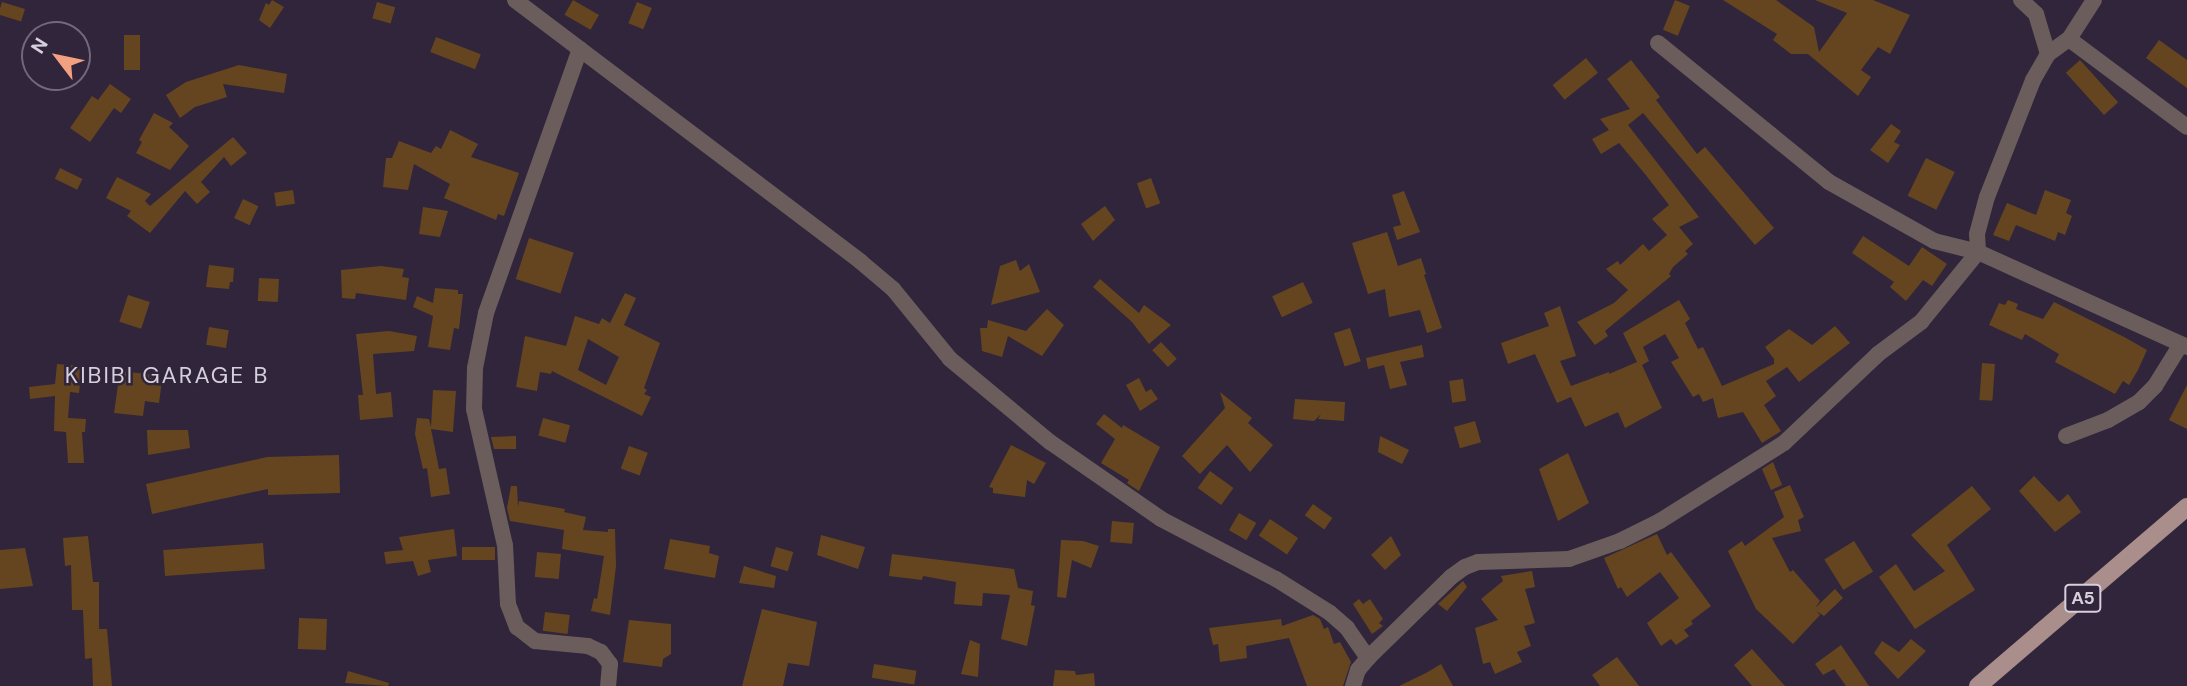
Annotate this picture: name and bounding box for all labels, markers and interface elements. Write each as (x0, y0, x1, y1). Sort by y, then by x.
north arrow (21, 21, 91, 91)
text: N (25, 33, 54, 58)
district label: KIBIBI GARAGE B (67, 361, 267, 389)
road number: A5 (2064, 584, 2102, 612)

